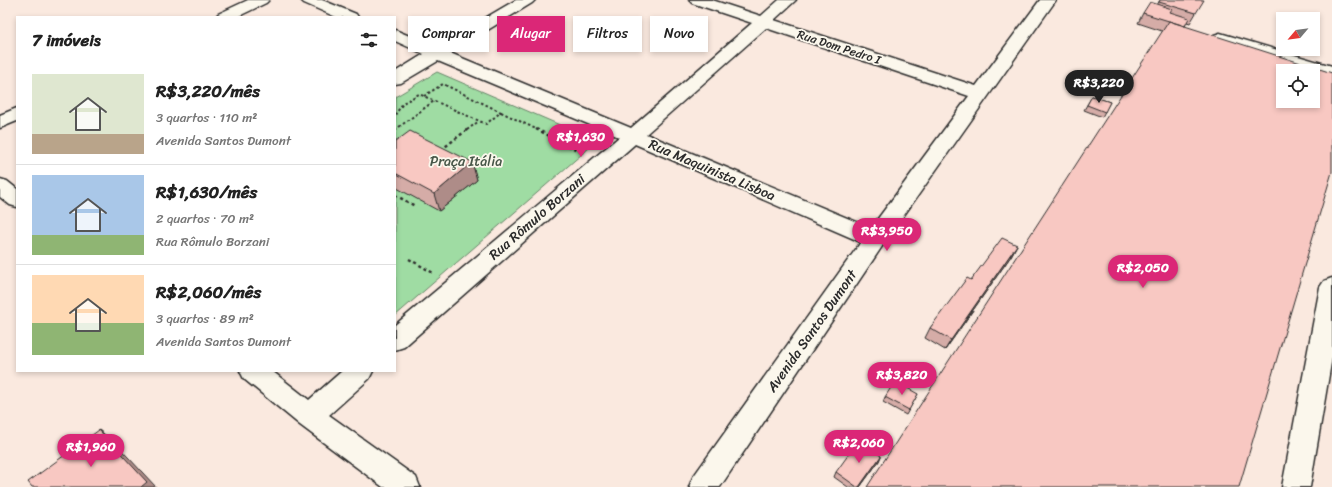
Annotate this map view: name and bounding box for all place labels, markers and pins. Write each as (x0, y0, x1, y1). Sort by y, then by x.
pin: R$3,220 (1062, 70, 1136, 104)
pin: R$1,630 (544, 124, 618, 158)
pin: R$3,950 (850, 218, 924, 252)
pin: R$2,050 (1106, 255, 1180, 289)
pin: R$3,820 (865, 362, 939, 396)
pin: R$2,060 (822, 430, 896, 464)
pin: R$1,960 (54, 434, 128, 468)

